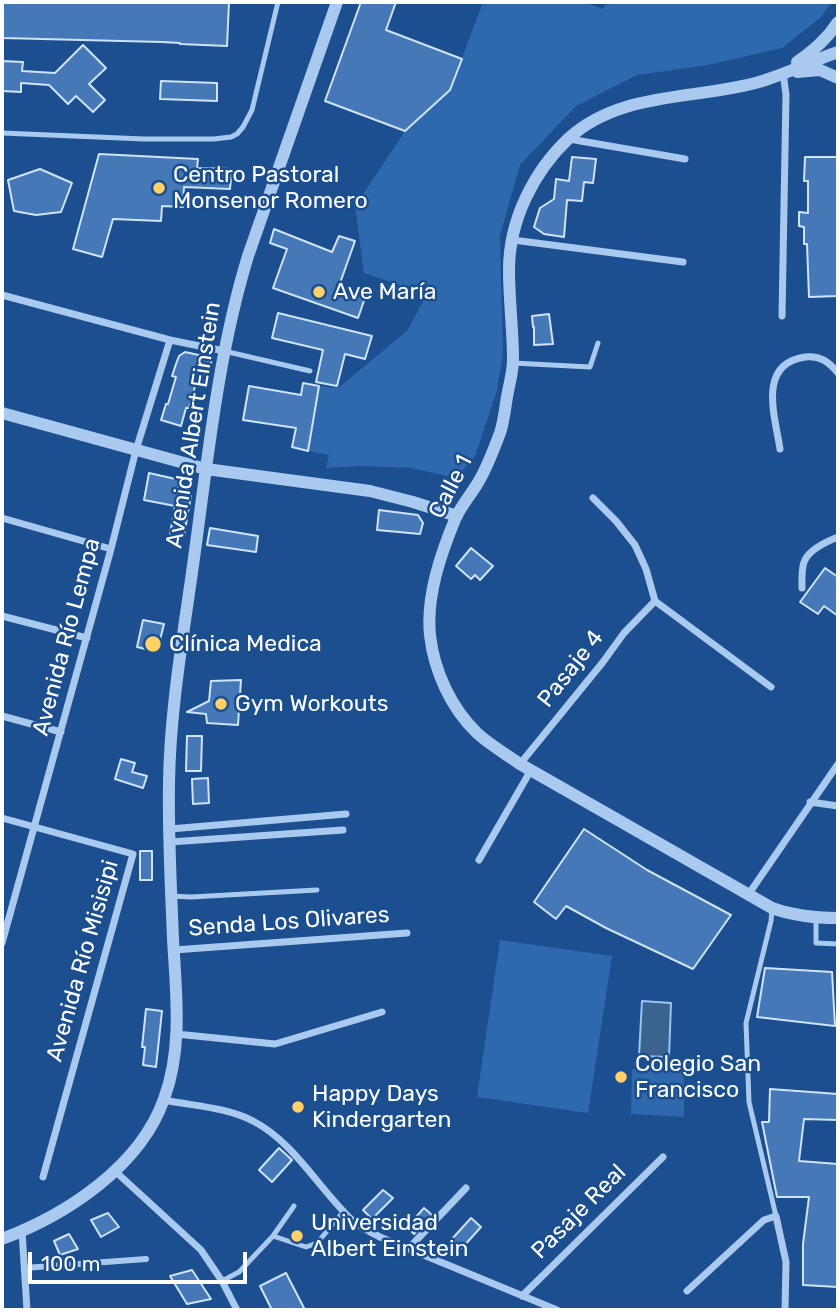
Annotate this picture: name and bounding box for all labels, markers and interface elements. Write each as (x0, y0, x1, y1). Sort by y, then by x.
place label: Centro Pastoral Monsenor Romero (173, 161, 368, 215)
marker: Centro Pastoral Monsenor Romero (151, 180, 167, 196)
place label: Ave María (333, 278, 436, 306)
marker: Ave María (311, 284, 327, 300)
street label: Avenida Albert Einstein (161, 300, 227, 550)
street label: Calle 1 (423, 451, 479, 523)
street label: Avenida Río Lempa (27, 535, 107, 739)
street label: Pasaje 4 (532, 625, 610, 713)
place label: Clínica Medica (169, 630, 322, 658)
marker: Clínica Medica (143, 634, 163, 654)
place label: Gym Workouts (235, 690, 388, 718)
marker: Gym Workouts (213, 696, 229, 712)
street label: Avenida Río Misisipi (41, 857, 125, 1065)
street label: Senda Los Olivares (188, 901, 390, 943)
place label: Colegio San Francisco (635, 1050, 761, 1104)
marker: Colegio San Francisco (613, 1069, 629, 1085)
place label: Happy Days Kindergarten (312, 1080, 451, 1134)
marker: Happy Days Kindergarten (290, 1099, 306, 1115)
street label: Pasaje Real (526, 1159, 632, 1265)
place label: Universidad Albert Einstein (311, 1209, 468, 1263)
marker: Universidad Albert Einstein (289, 1228, 305, 1244)
scale bar (32, 1238, 250, 1282)
text: 100 m (41, 1251, 100, 1276)

